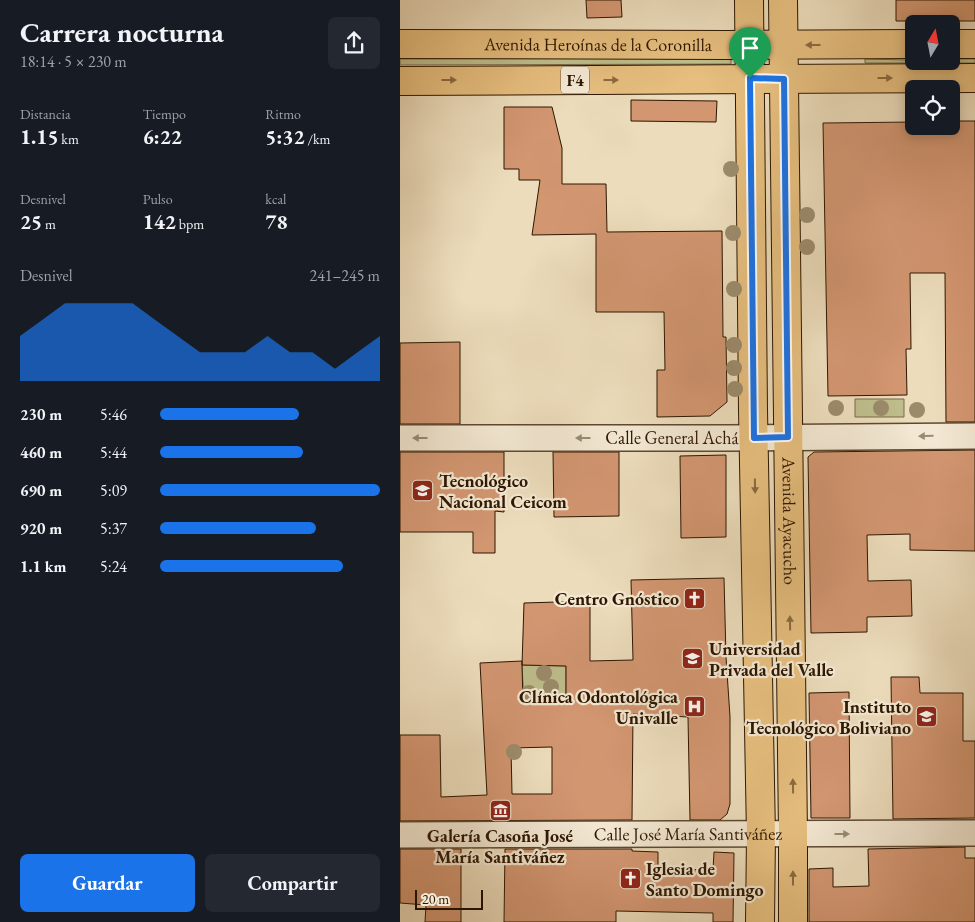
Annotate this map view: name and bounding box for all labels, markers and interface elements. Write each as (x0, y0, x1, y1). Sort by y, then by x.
text: Carrera nocturna (20, 14, 224, 50)
north arrow (905, 15, 960, 70)
map controls (905, 15, 960, 135)
button: share (328, 17, 380, 69)
pin (729, 27, 771, 78)
street label: Avenida Heroínas de la Coronilla (483, 32, 713, 56)
icon: arrive (736, 34, 764, 62)
one-way arrow (804, 41, 820, 49)
text: 18:14 · 5 × 230 m (20, 51, 127, 72)
road number: F4 (561, 66, 589, 94)
one-way arrow (877, 74, 893, 82)
one-way arrow (441, 76, 457, 84)
one-way arrow (603, 76, 619, 84)
button: locate (905, 80, 960, 135)
text: Distancia (20, 105, 71, 123)
text: Tiempo (143, 105, 186, 123)
text: Ritmo (265, 105, 301, 123)
text: 1.15 (20, 123, 59, 150)
text: 6:22 (143, 123, 182, 150)
text: 5:32 (265, 123, 305, 150)
text: km (59, 130, 79, 148)
text: /km (305, 130, 330, 148)
text: Desnivel (20, 190, 66, 208)
text: Pulso (143, 190, 173, 208)
text: kcal (265, 190, 286, 208)
text: 25 (20, 208, 42, 235)
text: 142 (143, 208, 176, 235)
text: 78 (265, 208, 288, 235)
text: m (42, 215, 56, 233)
text: bpm (176, 215, 204, 233)
text: Desnivel (20, 265, 73, 286)
text: 241–245 m (309, 265, 380, 286)
text: 230 m (20, 404, 62, 425)
text: 5:46 (100, 404, 127, 425)
street label: Calle General Achá (605, 426, 740, 449)
one-way arrow (918, 432, 934, 440)
one-way arrow (412, 434, 428, 442)
one-way arrow (574, 434, 590, 442)
text: 460 m (20, 442, 62, 463)
text: 5:44 (100, 442, 127, 463)
street label: Avenida Ayacucho (777, 456, 802, 585)
place label: Tecnológico Nacional Ceicom (439, 469, 567, 513)
school or university icon: Tecnológico Nacional Ceicom (411, 479, 435, 503)
one-way arrow (751, 479, 759, 495)
text: 690 m (20, 480, 62, 501)
text: 5:09 (100, 480, 127, 501)
text: 920 m (20, 518, 62, 539)
text: 5:37 (100, 518, 127, 539)
text: 1.1 km (20, 556, 66, 577)
text: 5:24 (100, 556, 127, 577)
place label: Centro Gnóstico (555, 587, 679, 610)
church icon: Centro Gnóstico (683, 587, 707, 611)
one-way arrow (786, 615, 794, 631)
place label: Universidad Privada del Valle (709, 637, 834, 681)
school or university icon: Universidad Privada del Valle (681, 647, 705, 671)
place label: Clínica Odontológica Univalle (519, 685, 678, 729)
hospital icon: Clínica Odontológica Univalle (682, 695, 706, 719)
place label: Instituto Tecnológico Boliviano (746, 695, 911, 739)
school or university icon: Instituto Tecnológico Boliviano (915, 705, 939, 729)
one-way arrow (788, 778, 796, 794)
museum icon: Galería Casoña José María Santiváñez (488, 799, 512, 823)
street label: Calle José María Santiváñez (594, 822, 782, 845)
place label: Galería Casoña José María Santiváñez (427, 824, 573, 868)
one-way arrow (834, 830, 850, 838)
button: Guardar (20, 854, 195, 912)
button: Compartir (205, 854, 380, 912)
place label: Iglesia de Santo Domingo (646, 857, 764, 901)
church icon: Iglesia de Santo Domingo (618, 867, 642, 891)
one-way arrow (789, 870, 797, 886)
scale bar (415, 887, 482, 910)
text: 20 m (422, 890, 449, 908)

